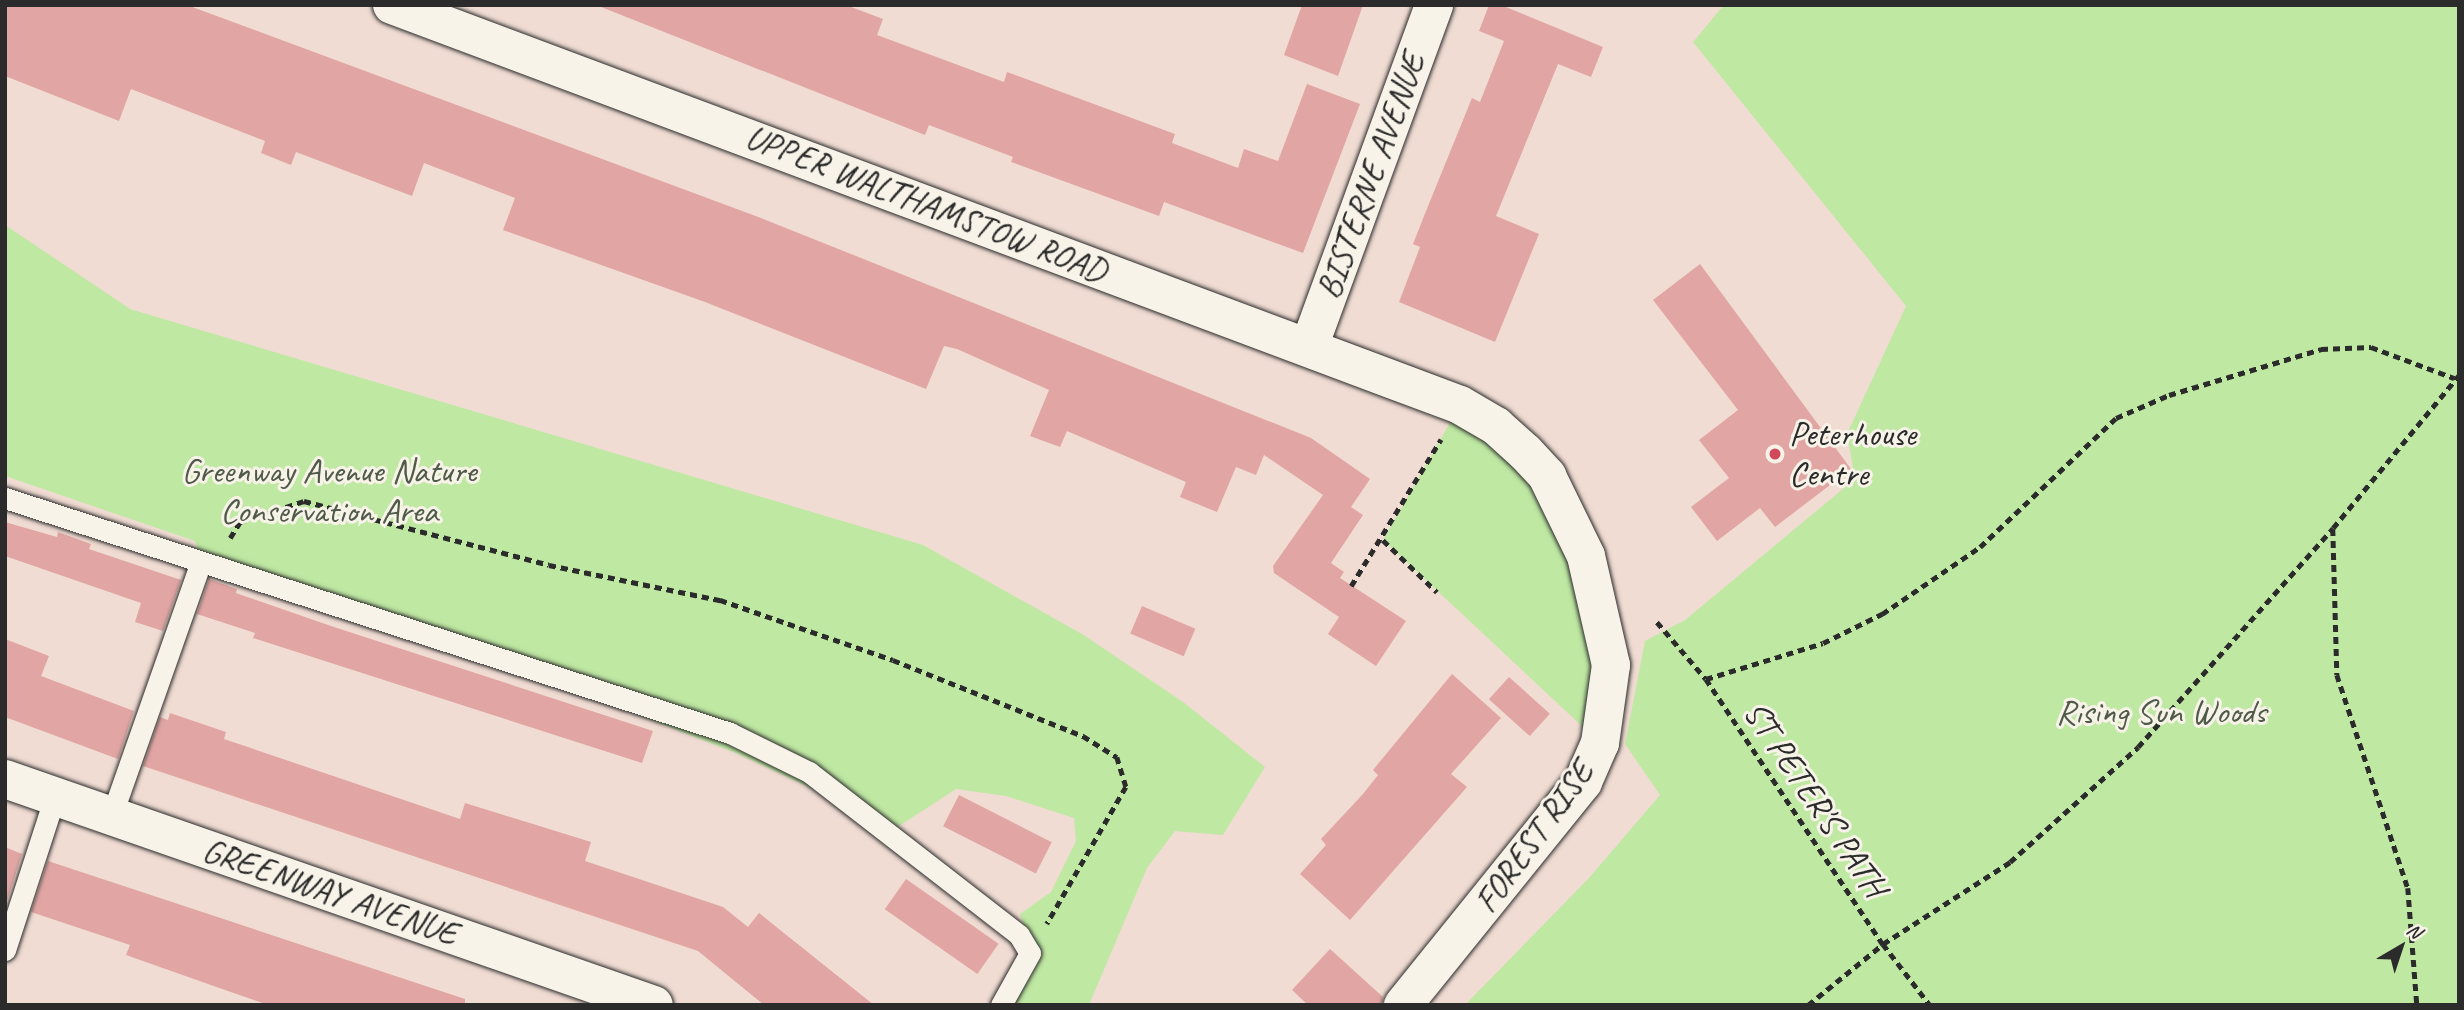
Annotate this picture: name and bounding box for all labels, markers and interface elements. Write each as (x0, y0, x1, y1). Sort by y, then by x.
street label: BISTERNE AVENUE (1308, 49, 1434, 303)
street label: UPPER WALTHAMSTOW ROAD (739, 116, 1113, 292)
place label: Peterhouse Centre (1789, 413, 1916, 495)
marker: Peterhouse Centre (1767, 446, 1783, 462)
park label: Greenway Avenue Nature Conservation Area (182, 450, 476, 532)
park label: Rising Sun Woods (2056, 691, 2266, 733)
street label: ST PETER'S PATH (1735, 694, 1895, 904)
street label: FOREST RISE (1465, 753, 1603, 921)
street label: GREENWAY AVENUE (198, 829, 462, 955)
north arrow (2366, 912, 2436, 982)
text: N (2402, 918, 2426, 944)

